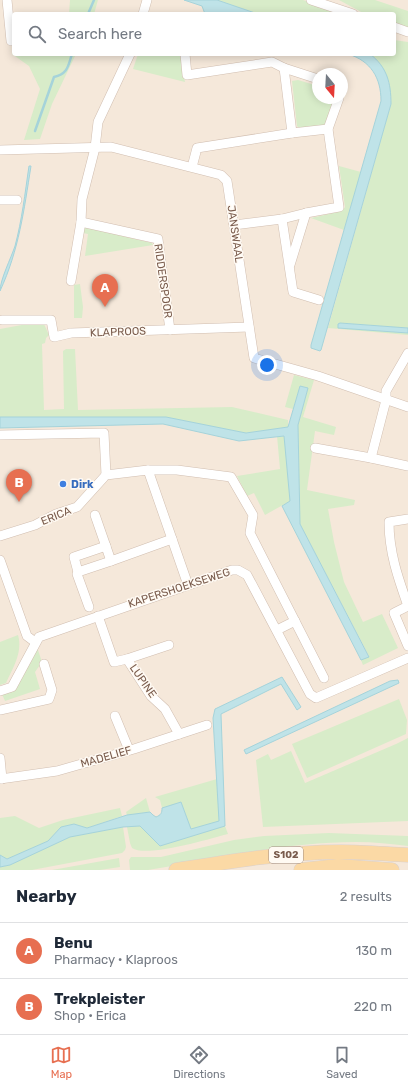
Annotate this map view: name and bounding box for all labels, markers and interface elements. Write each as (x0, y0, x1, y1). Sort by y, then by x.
search box (12, 12, 396, 56)
icon: search (26, 23, 48, 45)
text: Search here (58, 25, 142, 43)
north arrow (312, 68, 348, 104)
street label: JANSWAAL (225, 204, 245, 264)
street label: RIDDERSPOOR (151, 243, 175, 319)
pin: A (92, 274, 118, 307)
street label: KLAPROOS (90, 325, 146, 339)
your location (257, 355, 277, 375)
pin: B (6, 469, 32, 502)
place label: Dirk (71, 478, 94, 491)
marker: Dirk (58, 479, 68, 489)
street label: ERICA (39, 504, 74, 528)
street label: KAPERSHOEKSEWEG (126, 565, 232, 611)
street label: LUPINE (127, 662, 159, 701)
street label: MADELIEF (79, 743, 133, 771)
road number: S102 (269, 847, 303, 863)
text: Nearby (16, 886, 77, 906)
text: 2 results (340, 889, 392, 904)
text: Benu (54, 934, 93, 952)
text: A (24, 943, 34, 958)
text: 130 m (356, 943, 392, 958)
text: Pharmacy · Klaproos (54, 952, 178, 967)
text: Trekpleister (54, 990, 145, 1008)
text: B (24, 999, 34, 1014)
text: 220 m (354, 999, 392, 1014)
text: Shop · Erica (54, 1008, 126, 1023)
tab: Map (50, 1044, 72, 1081)
tab: Directions (173, 1044, 225, 1081)
tab: Saved (326, 1044, 358, 1081)

